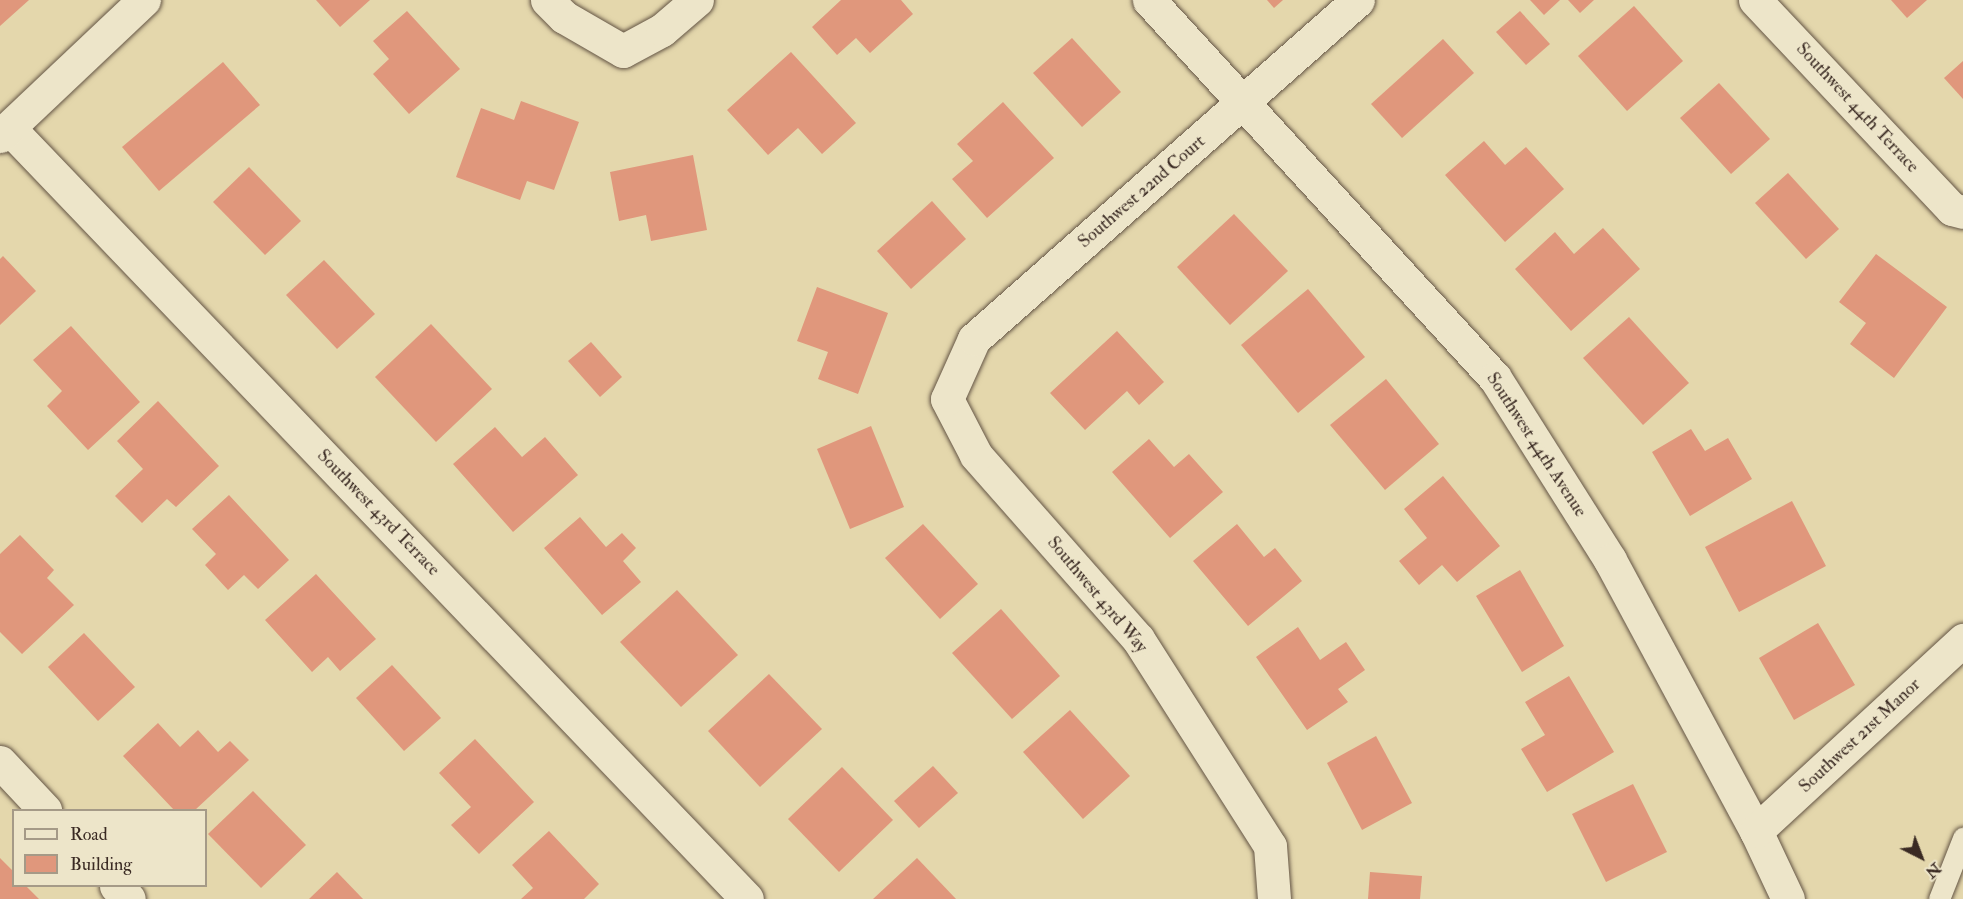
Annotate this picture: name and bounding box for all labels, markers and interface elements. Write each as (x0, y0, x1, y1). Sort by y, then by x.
street label: Southwest 44th Terrace (1791, 38, 1923, 178)
street label: Southwest 22nd Court (1074, 131, 1210, 253)
street label: Southwest 44th Avenue (1481, 369, 1591, 521)
street label: Southwest 43rd Terrace (312, 445, 444, 581)
street label: Southwest 43rd Way (1042, 533, 1152, 657)
street label: Southwest 21st Manor (1795, 674, 1925, 798)
legend (12, 809, 207, 887)
text: Road (70, 823, 108, 846)
north arrow (1891, 827, 1951, 887)
text: Building (70, 853, 132, 876)
text: N (1921, 858, 1945, 883)

